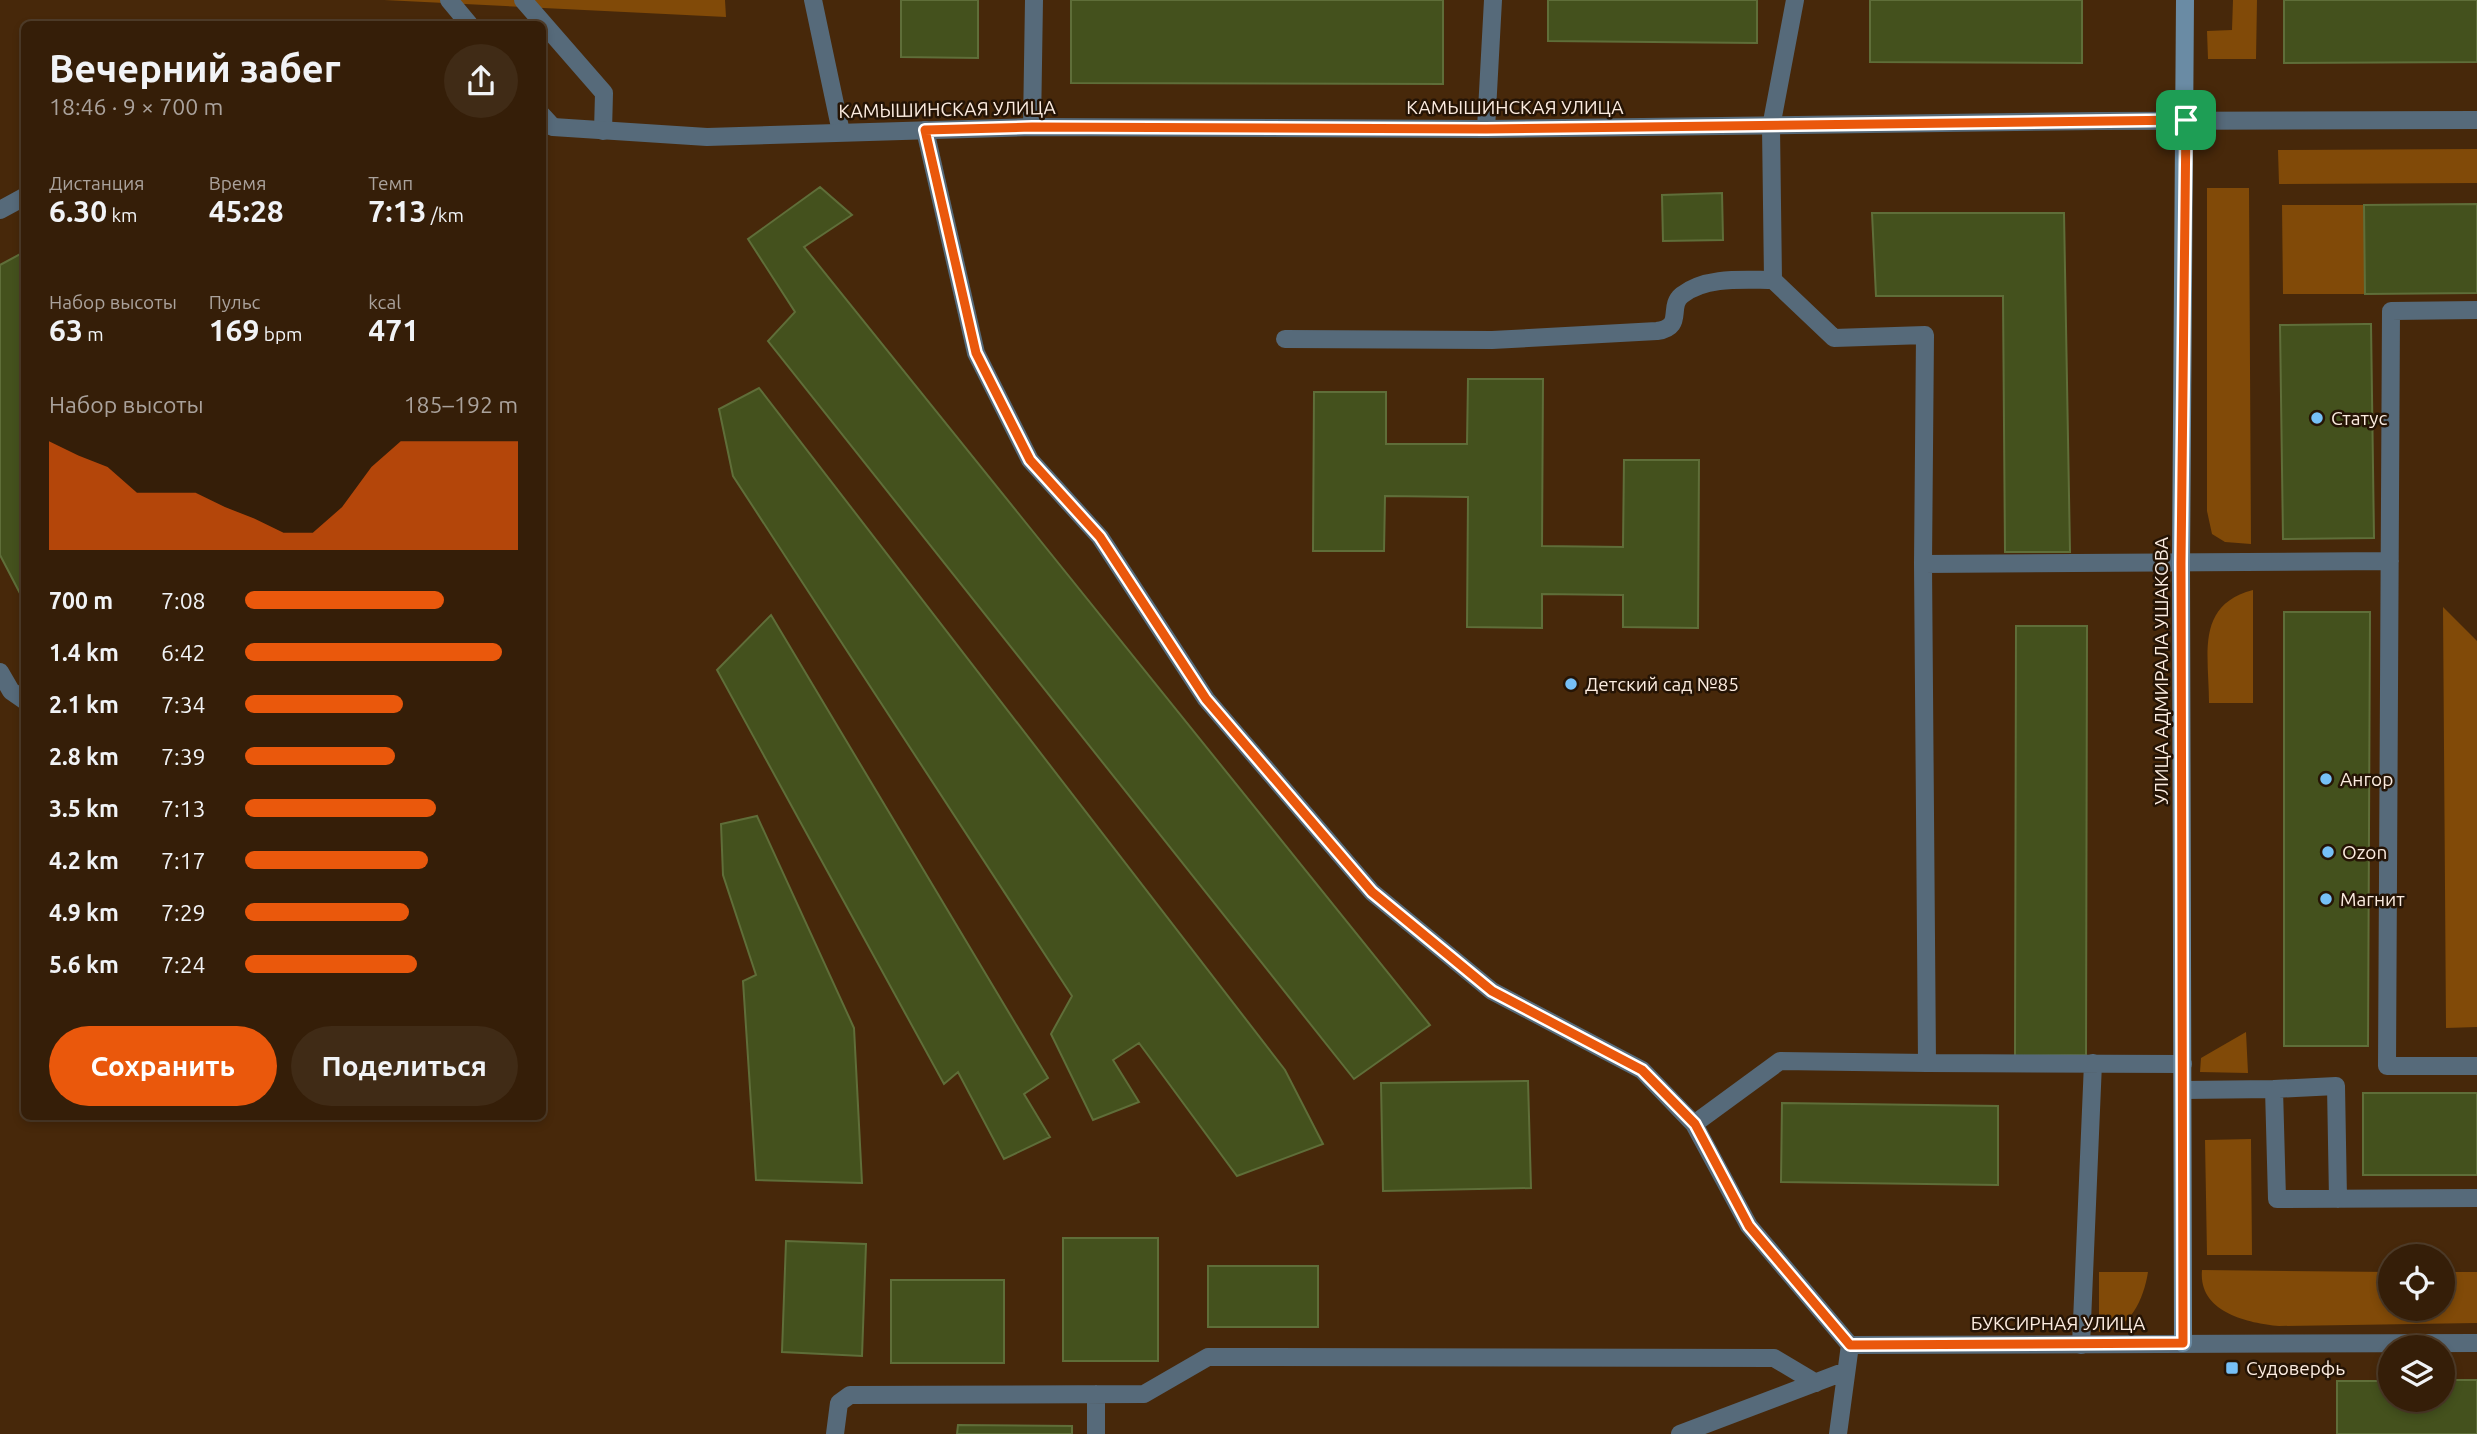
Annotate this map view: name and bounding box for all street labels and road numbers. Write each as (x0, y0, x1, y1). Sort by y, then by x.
street label: КАМЫШИНСКАЯ УЛИЦА (838, 96, 1056, 122)
street label: КАМЫШИНСКАЯ УЛИЦА (1406, 96, 1624, 118)
street label: УЛИЦА АДМИРАЛА УШАКОВА (2150, 536, 2172, 805)
street label: БУКСИРНАЯ УЛИЦА (1971, 1312, 2146, 1334)

